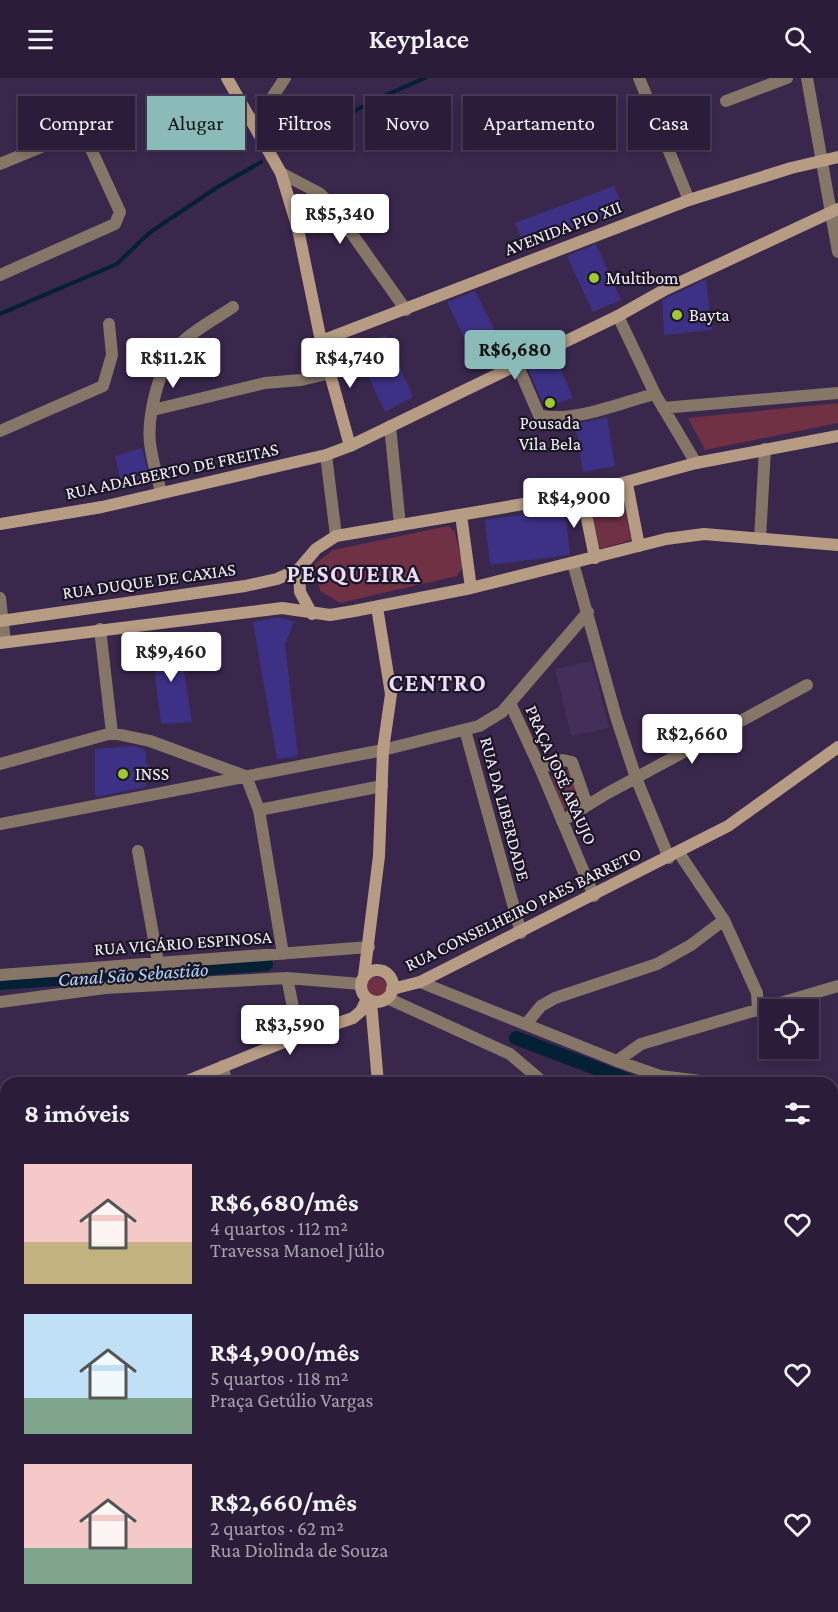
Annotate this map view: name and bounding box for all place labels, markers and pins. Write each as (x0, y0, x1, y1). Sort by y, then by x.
pin: R$5,340 (285, 194, 395, 245)
place label: Multibom (606, 268, 679, 288)
marker: Multibom (587, 271, 601, 285)
place label: Bayta (689, 305, 730, 325)
marker: Bayta (670, 308, 684, 322)
pin: R$6,680 (460, 330, 570, 381)
pin: R$11.2K (118, 338, 228, 389)
pin: R$4,740 (295, 338, 405, 389)
marker: Pousada Vila Bela (543, 396, 557, 410)
place label: Pousada Vila Bela (519, 413, 581, 454)
pin: R$4,900 (519, 478, 629, 529)
pin: R$9,460 (116, 632, 226, 683)
pin: R$2,660 (637, 714, 747, 765)
place label: INSS (135, 764, 169, 784)
marker: INSS (116, 767, 130, 781)
pin: R$3,590 (235, 1005, 345, 1056)

